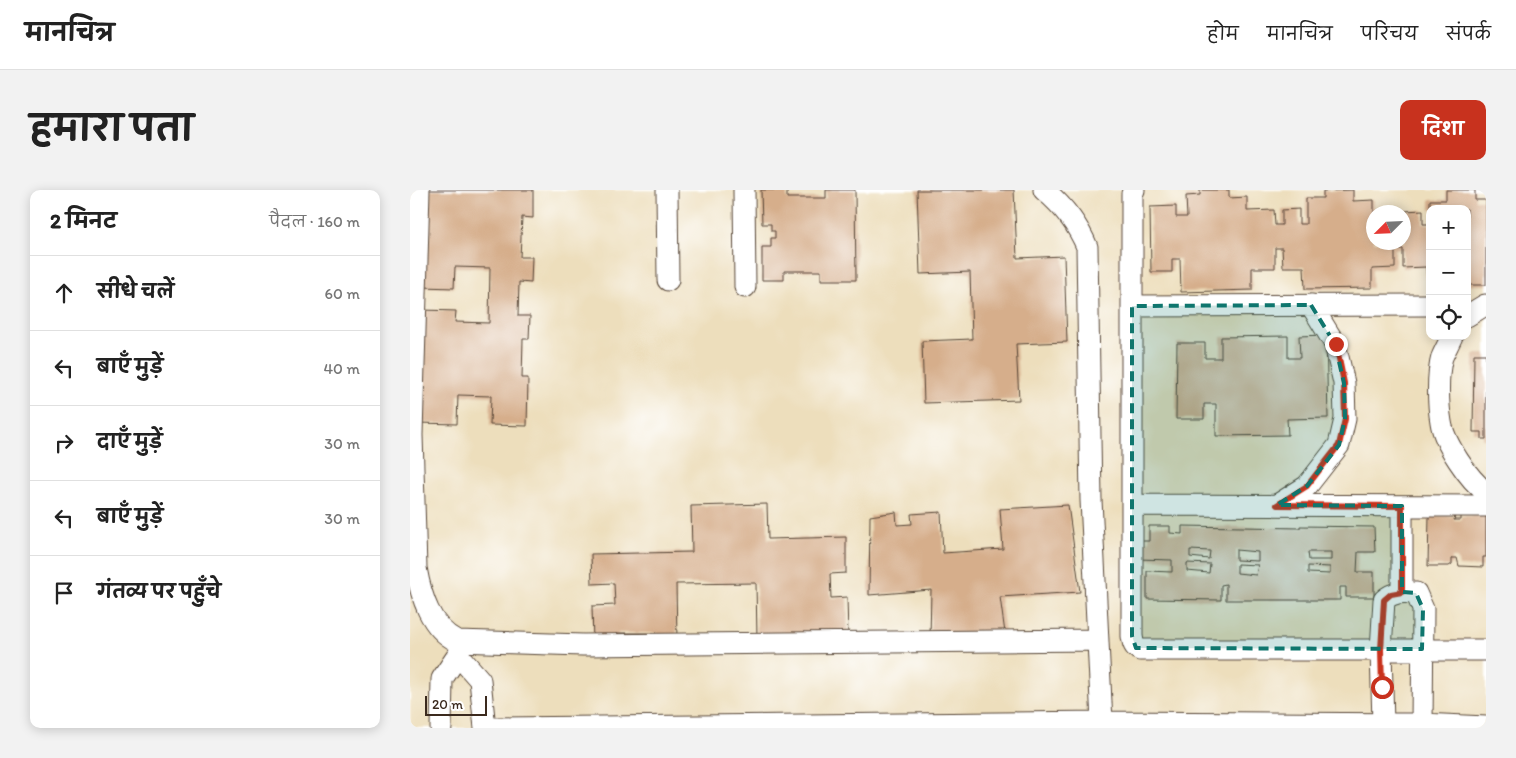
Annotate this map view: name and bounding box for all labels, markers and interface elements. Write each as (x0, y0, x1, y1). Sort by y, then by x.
text: मानचित्र (25, 18, 114, 47)
text: होम (1207, 23, 1239, 45)
text: मानचित्र (1267, 23, 1333, 45)
text: परिचय (1361, 23, 1418, 45)
text: संपर्क (1446, 23, 1491, 45)
button: दिशा (1400, 100, 1486, 160)
text: हमारा पता (30, 107, 193, 149)
north arrow (1366, 205, 1411, 250)
map controls (1426, 205, 1471, 340)
button: + (1426, 205, 1471, 250)
text: 2 मिनट (50, 208, 117, 233)
text: पैदल · 160 m (269, 212, 360, 231)
button: − (1426, 250, 1471, 295)
icon: ahead (50, 279, 78, 307)
text: सीधे चलें (97, 280, 174, 303)
text: 60 m (325, 284, 360, 303)
button: locate (1426, 295, 1471, 340)
route end (1325, 333, 1348, 356)
icon: left (50, 354, 78, 382)
text: बाएँ मुड़ें (97, 355, 163, 378)
text: 40 m (323, 359, 360, 378)
icon: right (50, 429, 78, 457)
text: दाएँ मुड़ें (97, 430, 163, 453)
text: 30 m (324, 434, 360, 453)
icon: left (50, 504, 78, 532)
text: बाएँ मुड़ें (97, 505, 163, 528)
text: 30 m (324, 509, 360, 528)
icon: arrive (50, 579, 78, 607)
text: गंतव्य पर पहुँचे (97, 580, 221, 603)
route start (1371, 676, 1394, 699)
scale bar (425, 693, 488, 716)
text: 20 m (432, 696, 463, 713)

